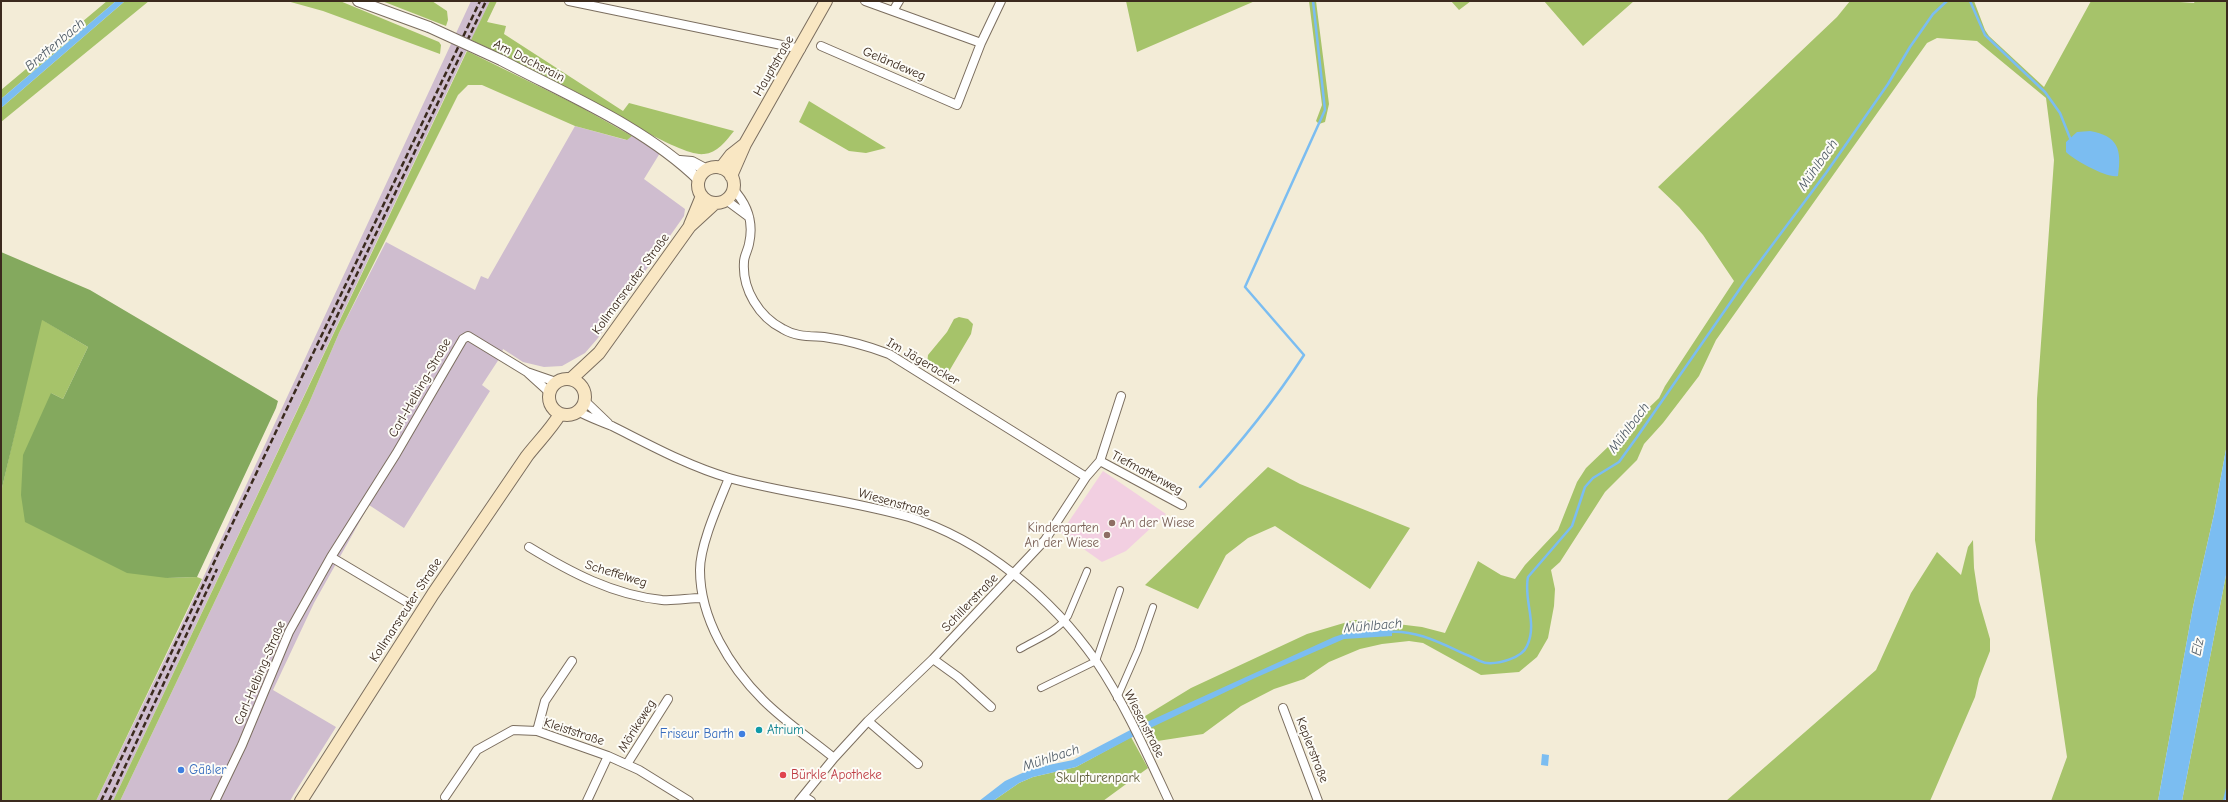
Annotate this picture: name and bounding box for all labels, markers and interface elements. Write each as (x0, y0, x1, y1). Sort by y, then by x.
water label: Brettenbach (22, 15, 88, 75)
street label: Hauptstraße (750, 33, 798, 99)
street label: Am Dachsrain (491, 36, 567, 86)
street label: Geländeweg (860, 44, 928, 84)
water label: Mühlbach (1794, 136, 1842, 194)
street label: Kollmarsreuter Straße (589, 230, 673, 338)
street label: Im Jägeracker (884, 335, 962, 389)
street label: Carl-Helbing-Straße (385, 336, 455, 440)
water label: Mühlbach (1605, 399, 1653, 457)
street label: Tiefmattenweg (1108, 448, 1186, 498)
street label: Wiesenstraße (856, 485, 932, 521)
place label: An der Wiese (1120, 515, 1195, 531)
marker: An der Wiese (1107, 518, 1117, 528)
place label: Kindergarten An der Wiese (1024, 520, 1099, 551)
marker: Kindergarten An der Wiese (1102, 530, 1112, 540)
street label: Kollmarsreuter Straße (366, 555, 446, 665)
street label: Scheffelweg (583, 557, 649, 591)
street label: Schillerstraße (938, 571, 1002, 635)
water label: Mühlbach (1343, 615, 1403, 637)
street label: Carl-Helbing-Straße (231, 619, 289, 727)
water label: Elz (2188, 637, 2208, 657)
street label: Wiesenstraße (1120, 688, 1168, 760)
street label: Mörikeweg (615, 697, 659, 755)
street label: Kleiststraße (542, 715, 606, 749)
street label: Keplerstraße (1292, 715, 1332, 785)
place label: Atrium (767, 722, 804, 738)
marker: Atrium (754, 725, 764, 735)
place label: Friseur Barth (660, 726, 734, 742)
marker: Friseur Barth (737, 729, 747, 739)
water label: Mühlbach (1020, 741, 1082, 775)
place label: Gäßler (189, 762, 226, 778)
marker: Gäßler (176, 765, 186, 775)
place label: Bürkle Apotheke (791, 767, 882, 783)
marker: Bürkle Apotheke (778, 770, 788, 780)
park label: Skulpturenpark (1056, 770, 1140, 786)

